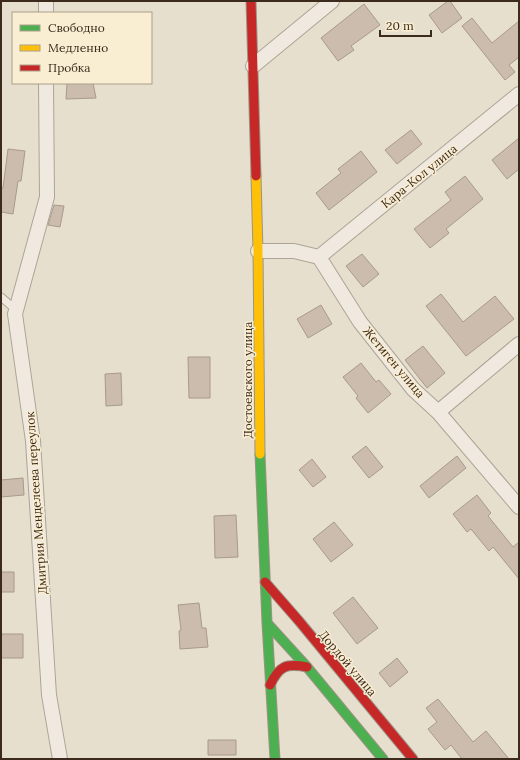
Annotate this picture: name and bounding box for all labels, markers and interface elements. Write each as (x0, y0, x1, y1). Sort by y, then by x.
legend (12, 12, 152, 84)
scale bar (380, 12, 431, 38)
text: 20 m (386, 18, 414, 33)
text: Свободно (48, 20, 105, 35)
text: Медленно (48, 40, 108, 55)
text: Пробка (48, 60, 90, 75)
street label: Кара-Кол улица (378, 141, 460, 211)
street label: Достоевского улица (240, 321, 255, 439)
street label: Жетиген улица (360, 323, 428, 401)
street label: Дмитрия Менделеева переулок (22, 410, 50, 595)
street label: Дордой улица (316, 627, 380, 699)

